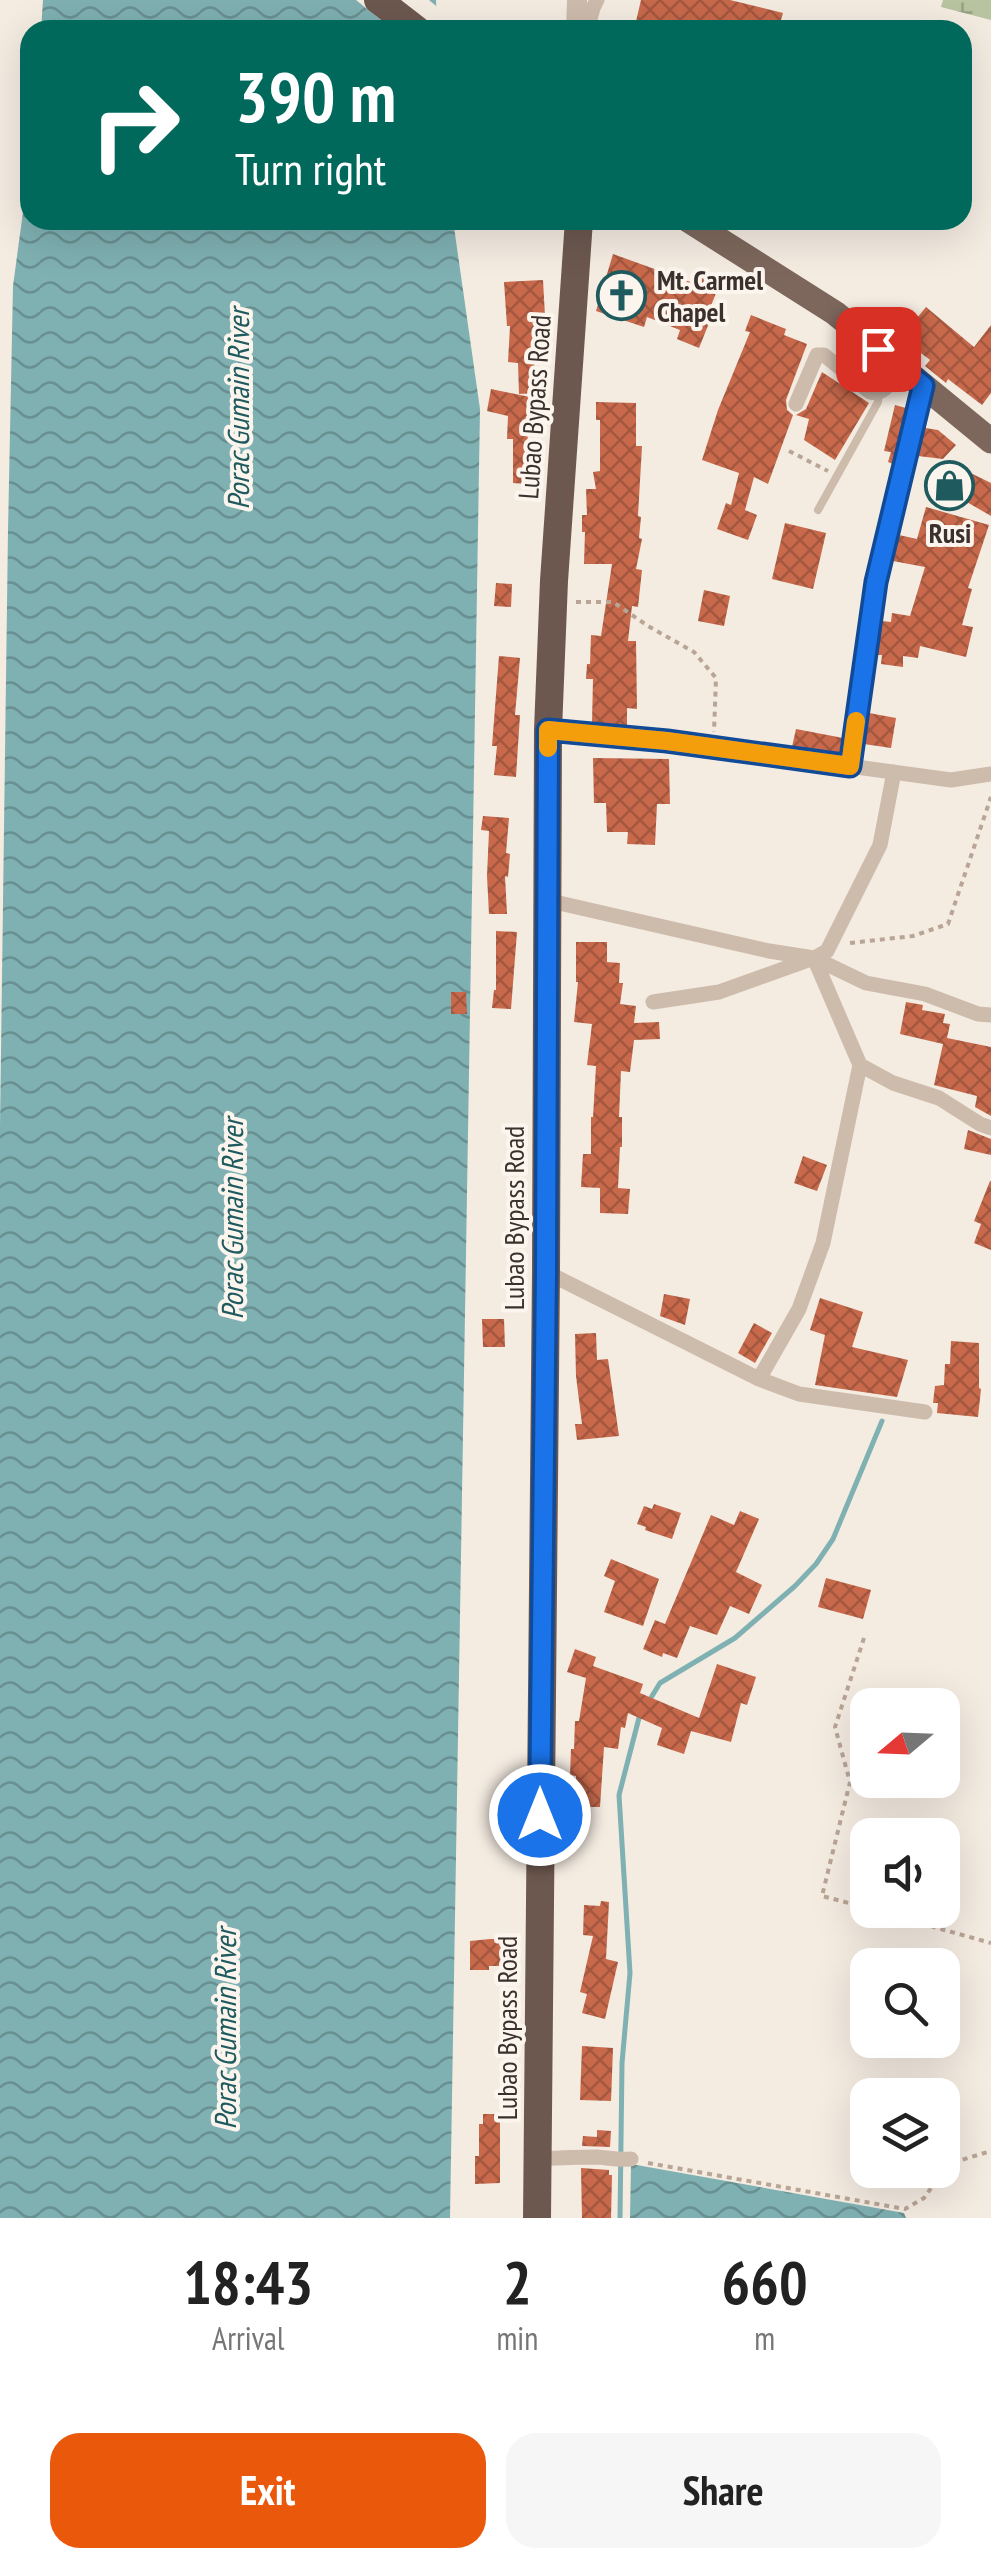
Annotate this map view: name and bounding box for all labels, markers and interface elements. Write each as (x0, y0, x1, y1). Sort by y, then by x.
text: 390 m (235, 51, 396, 141)
icon: right (70, 60, 200, 190)
text: Turn right (235, 139, 386, 197)
place label: Mt. Carmel Chapel (657, 261, 763, 330)
church icon: Mt. Carmel Chapel (596, 269, 648, 321)
water label: Porac Gumain River (218, 305, 257, 509)
pin (836, 307, 921, 392)
street label: Lubao Bypass Road (509, 314, 559, 500)
icon: arrive (851, 322, 906, 377)
shop icon: Rusi (924, 459, 976, 511)
place label: Rusi (929, 514, 971, 551)
water label: Porac Gumain River (212, 1115, 251, 1319)
street label: Lubao Bypass Road (495, 1126, 532, 1310)
north arrow (850, 1688, 960, 1798)
map controls (850, 1688, 960, 2188)
position arrow (488, 1763, 592, 1867)
button: sound (850, 1818, 960, 1928)
water label: Porac Gumain River (205, 1925, 244, 2129)
street label: Lubao Bypass Road (488, 1936, 525, 2120)
button: search (850, 1948, 960, 2058)
button: layers (850, 2078, 960, 2188)
text: 18:43 (183, 2243, 313, 2321)
text: 2 (503, 2243, 532, 2321)
text: 660 (722, 2243, 808, 2321)
text: Arrival (212, 2317, 284, 2359)
text: min (496, 2317, 538, 2359)
text: m (754, 2317, 775, 2359)
button: Exit (50, 2433, 486, 2548)
button: Share (506, 2433, 941, 2548)

